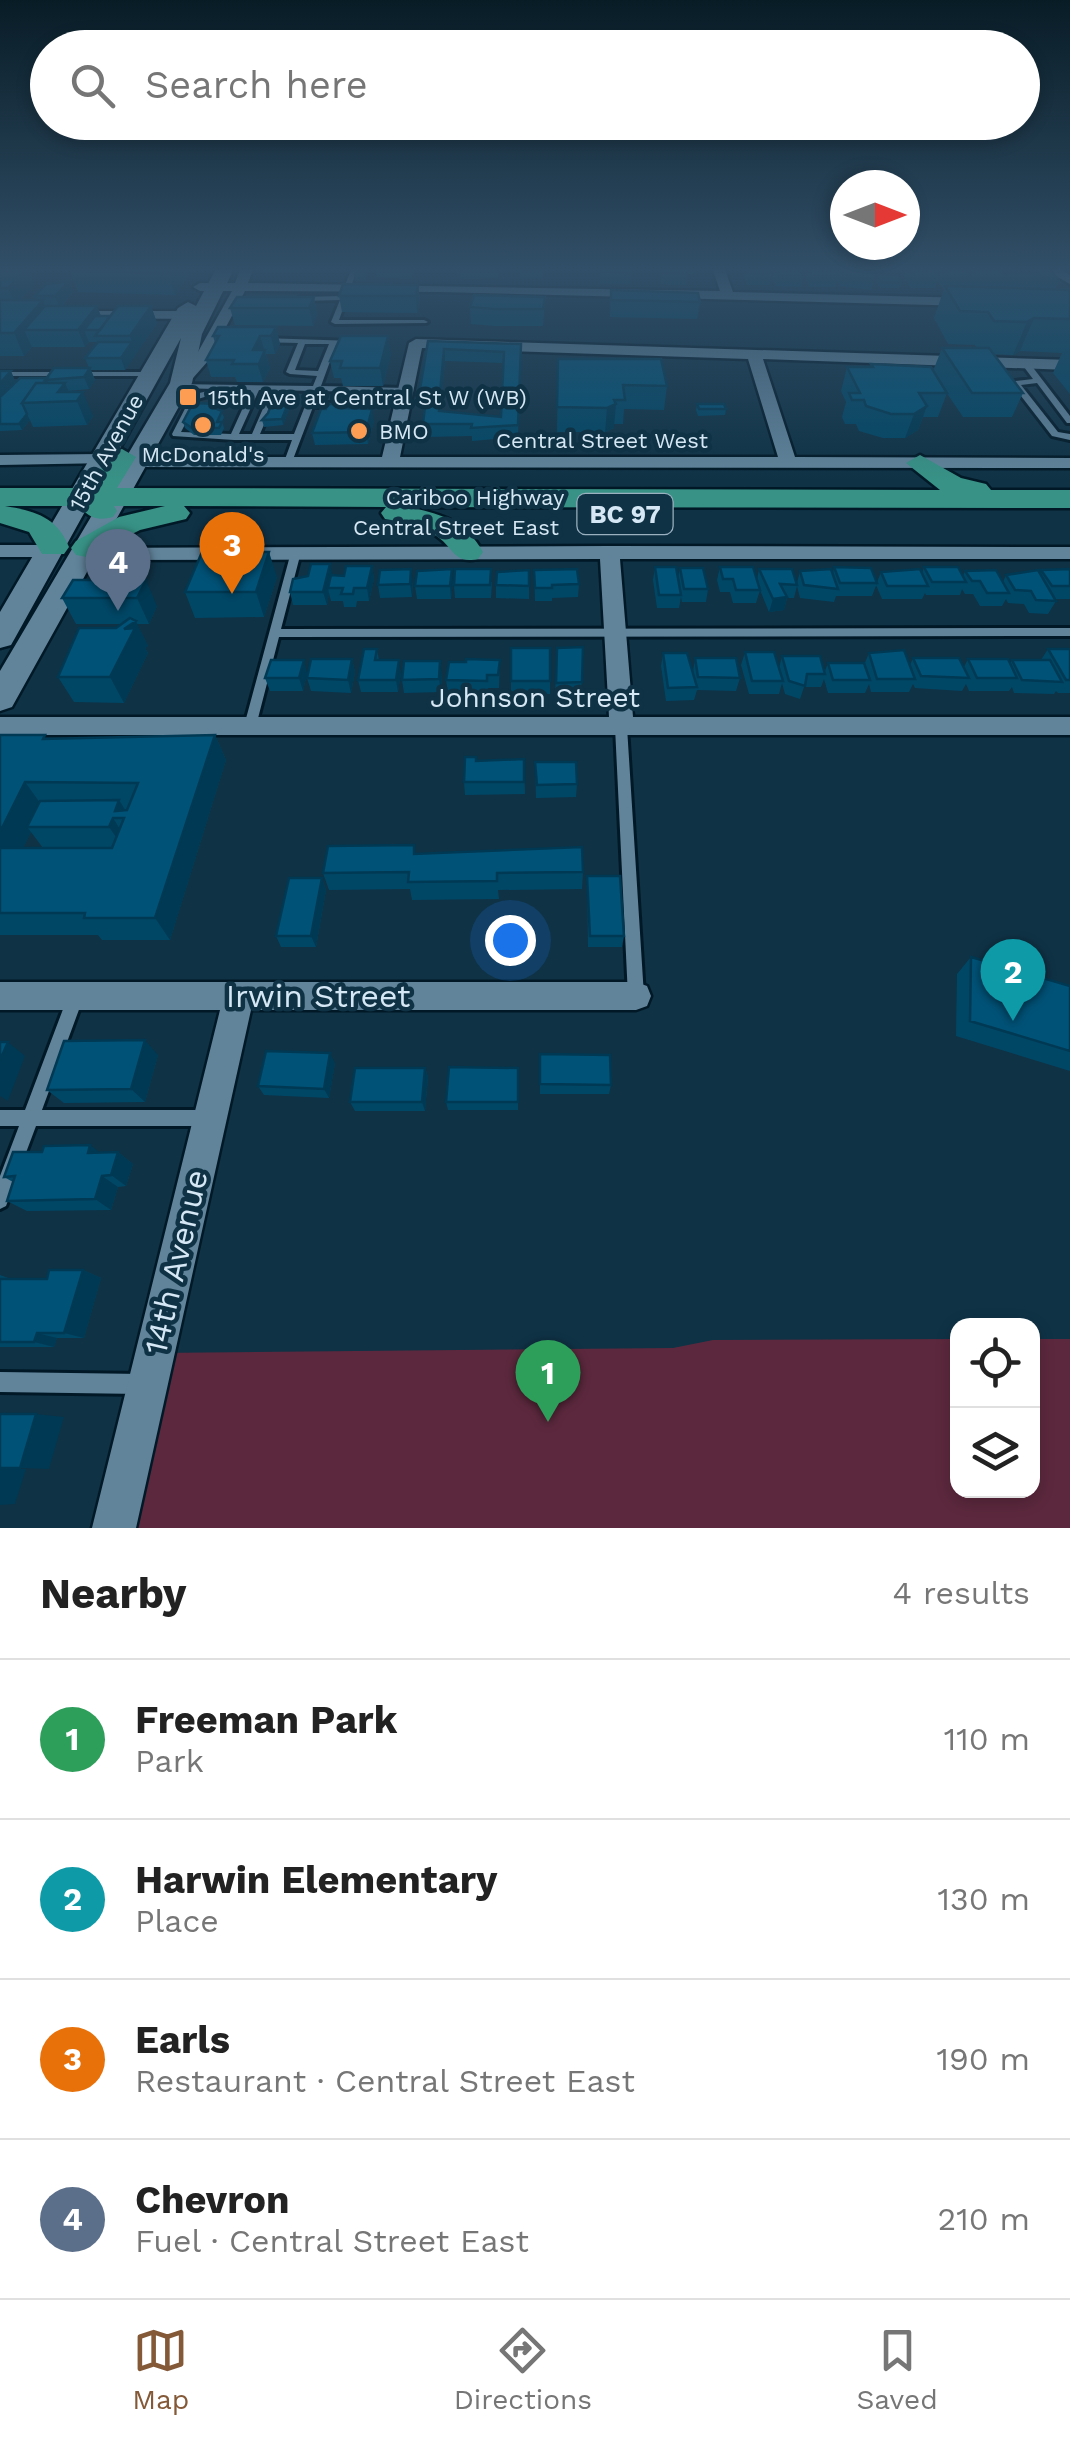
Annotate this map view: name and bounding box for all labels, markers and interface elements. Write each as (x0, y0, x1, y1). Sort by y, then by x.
search box (30, 30, 1040, 140)
icon: search (65, 58, 120, 113)
text: Search here (145, 63, 368, 107)
north arrow (830, 170, 920, 260)
place label: 15th Ave at Central St W (WB) (208, 385, 527, 410)
marker: 15th Ave at Central St W (WB) (177, 386, 199, 408)
street label: 15th Avenue (64, 390, 149, 515)
marker: McDonald's (192, 414, 214, 436)
place label: BMO (379, 419, 429, 444)
marker: BMO (348, 420, 370, 442)
street label: Central Street West (496, 428, 708, 453)
place label: McDonald's (141, 442, 265, 467)
street label: Cariboo Highway (386, 485, 565, 510)
road number: BC 97 (578, 494, 672, 534)
pin: 3 (200, 512, 264, 594)
street label: Central Street East (353, 515, 559, 540)
pin: 4 (86, 528, 150, 611)
street label: Johnson Street (430, 681, 640, 714)
your location (485, 915, 536, 966)
pin: 2 (980, 938, 1046, 1021)
street label: Irwin Street (226, 977, 410, 1015)
street label: 14th Avenue (136, 1166, 216, 1358)
map controls (950, 1318, 1040, 1498)
button: locate (950, 1318, 1040, 1408)
pin: 1 (516, 1340, 580, 1422)
button: layers (950, 1408, 1040, 1498)
text: Nearby (40, 1569, 187, 1618)
text: 4 results (892, 1574, 1030, 1612)
text: Freeman Park (135, 1698, 397, 1742)
text: 1 (66, 1720, 79, 1758)
text: 110 m (944, 1720, 1030, 1758)
text: Park (135, 1742, 204, 1780)
text: Harwin Elementary (135, 1858, 497, 1902)
text: 2 (63, 1880, 82, 1918)
text: 130 m (938, 1880, 1030, 1918)
text: Place (135, 1902, 219, 1940)
text: Earls (135, 2018, 230, 2062)
text: 3 (63, 2040, 82, 2078)
text: 190 m (936, 2040, 1030, 2078)
text: Restaurant · Central Street East (135, 2062, 635, 2100)
text: Chevron (135, 2178, 290, 2222)
text: 4 (62, 2200, 83, 2238)
text: 210 m (938, 2200, 1030, 2238)
text: Fuel · Central Street East (135, 2222, 529, 2260)
tab: Map (132, 2323, 189, 2416)
tab: Directions (454, 2323, 592, 2416)
tab: Saved (856, 2323, 938, 2416)

